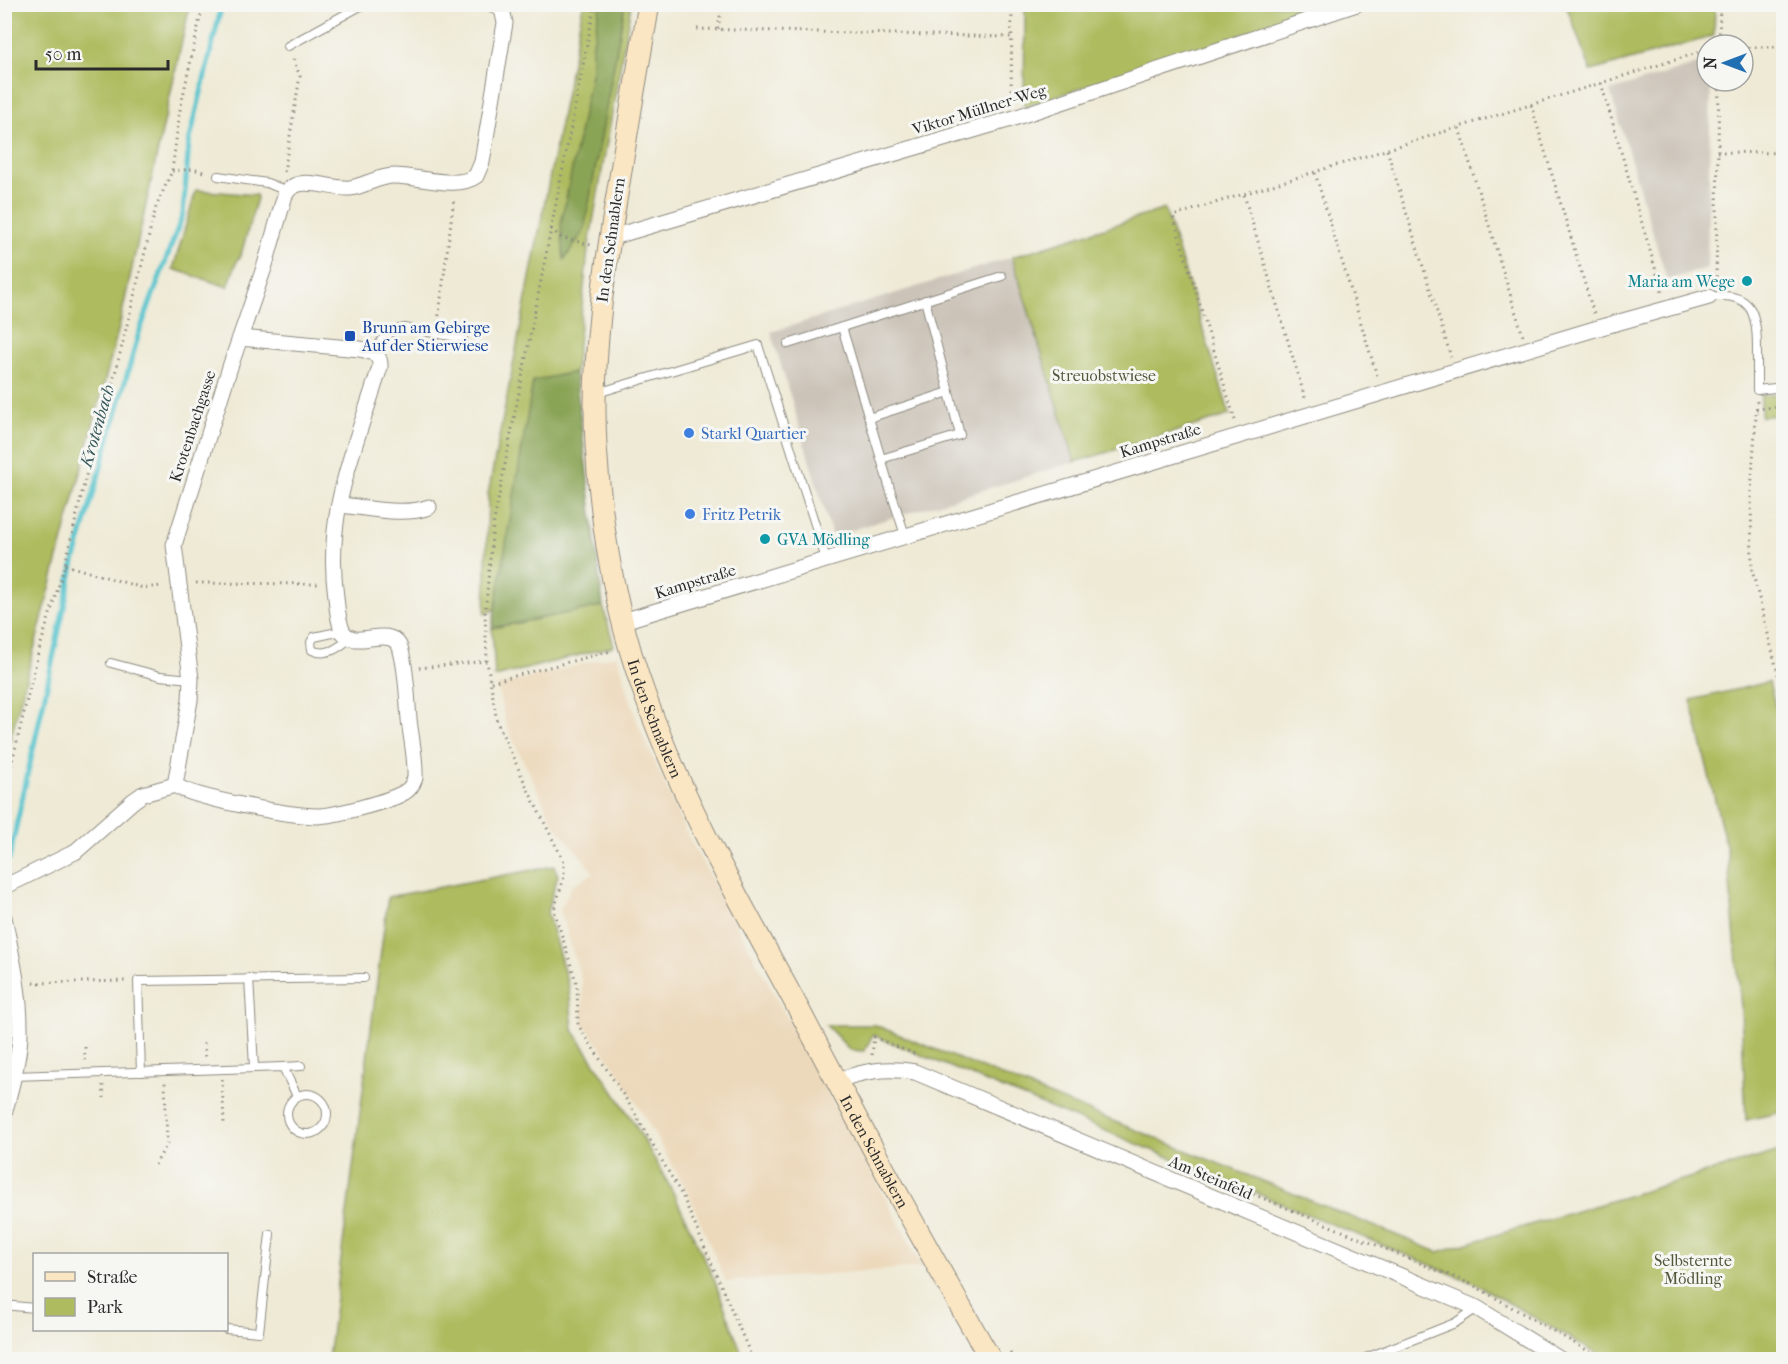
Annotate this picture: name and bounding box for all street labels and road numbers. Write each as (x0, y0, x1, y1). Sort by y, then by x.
street label: Viktor Müllner-Weg (909, 80, 1049, 139)
street label: In den Schnablern (592, 176, 629, 304)
street label: Krotenbachgasse (165, 368, 220, 485)
street label: Kampstraße (1117, 419, 1203, 462)
street label: Kampstraße (652, 560, 738, 603)
street label: In den Schnablern (623, 657, 686, 782)
street label: In den Schnablern (836, 1092, 913, 1212)
street label: Am Steinfeld (1165, 1151, 1256, 1204)

